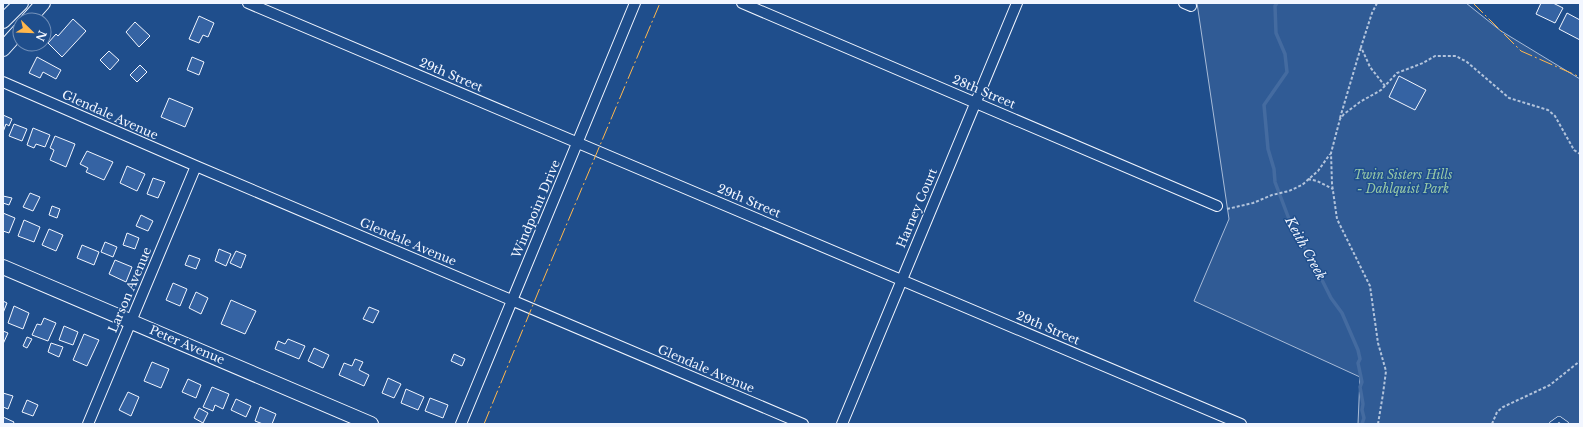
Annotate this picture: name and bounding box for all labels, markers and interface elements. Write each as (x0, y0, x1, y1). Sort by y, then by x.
north arrow (12, 12, 52, 52)
text: N (32, 28, 50, 44)
street label: 29th Street (417, 54, 486, 95)
street label: 28th Street (950, 72, 1018, 112)
street label: Glendale Avenue (60, 87, 161, 143)
street label: Windpoint Drive (508, 157, 563, 261)
street label: Harney Court (893, 165, 940, 250)
park label: Twin Sisters Hills - Dahlquist Park (1353, 167, 1453, 196)
street label: 29th Street (715, 180, 784, 221)
water label: Keith Creek (1281, 213, 1330, 283)
street label: Glendale Avenue (358, 214, 459, 269)
street label: Larson Avenue (105, 245, 154, 335)
street label: 29th Street (1014, 307, 1083, 348)
street label: Peter Avenue (147, 322, 227, 367)
street label: Glendale Avenue (656, 341, 757, 396)

